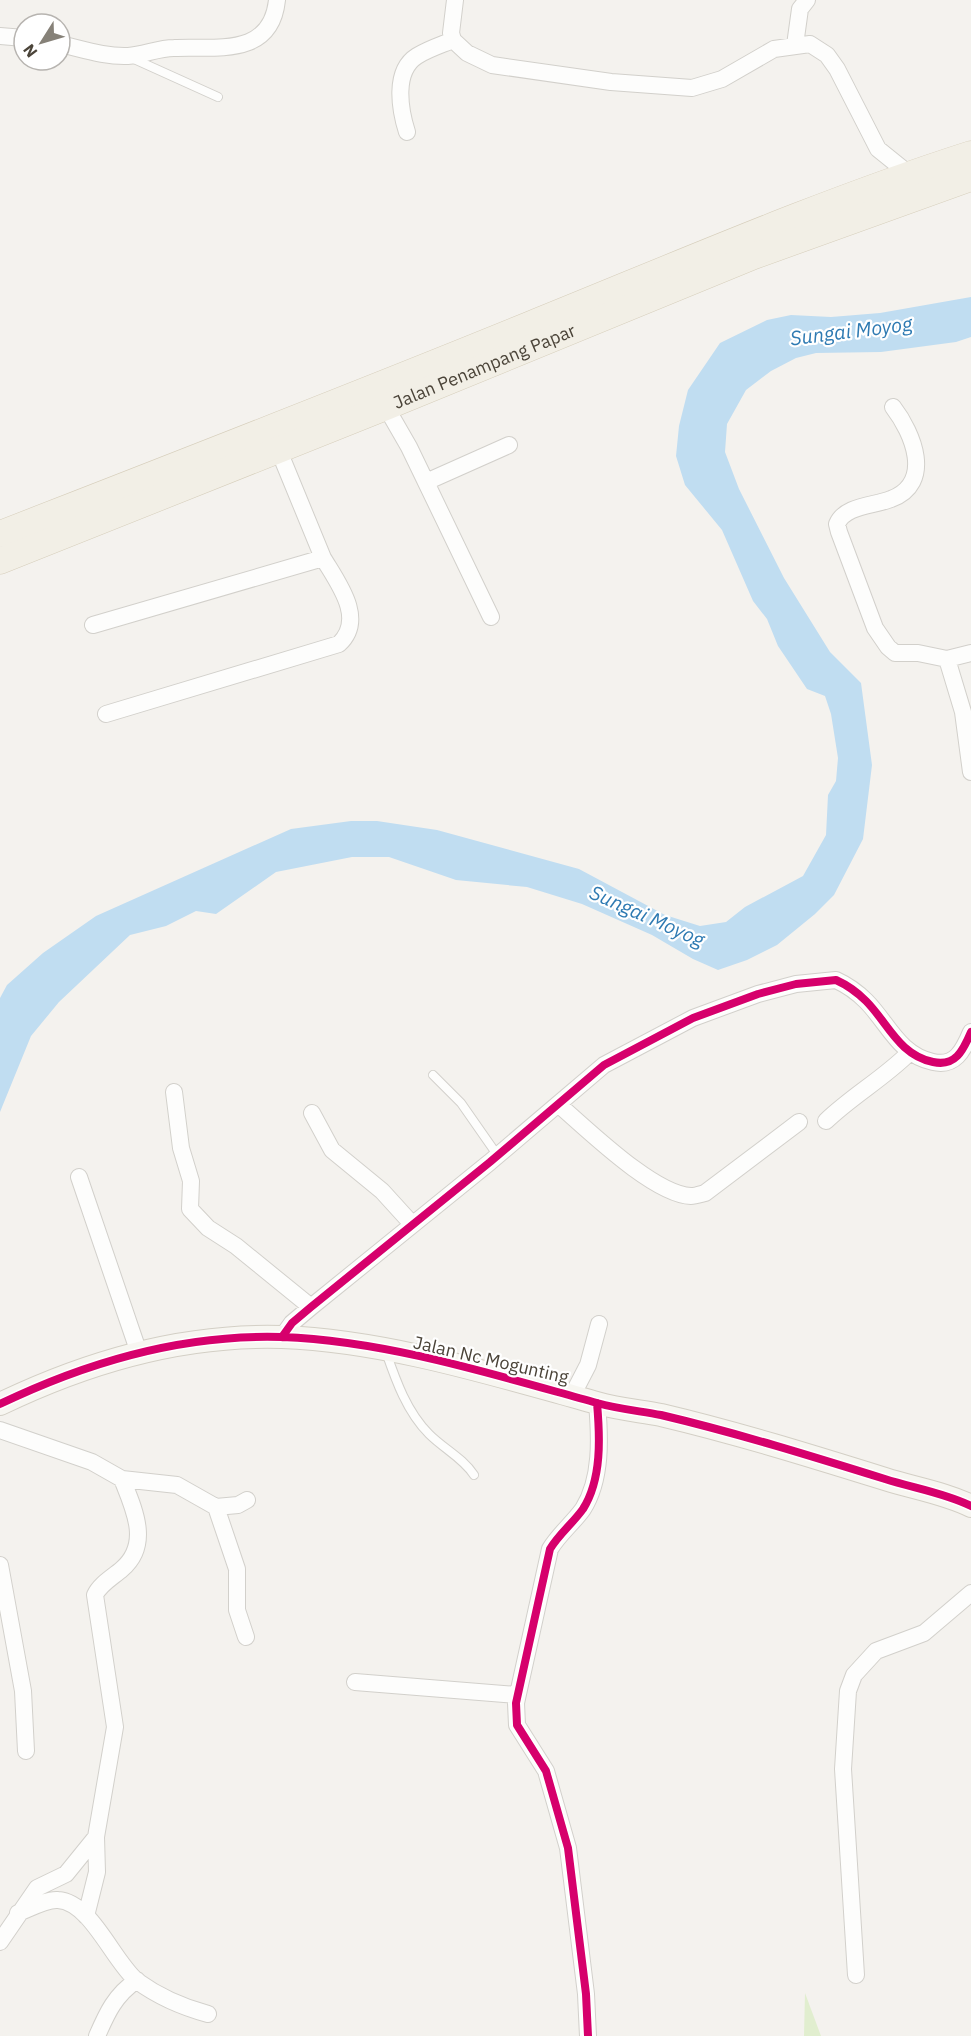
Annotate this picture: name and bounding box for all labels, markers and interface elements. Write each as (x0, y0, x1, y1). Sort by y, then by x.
north arrow (12, 12, 72, 72)
text: N (19, 40, 41, 62)
water label: Sungai Moyog (788, 310, 914, 351)
street label: Jalan Penampang Papar (390, 318, 579, 414)
water label: Sungai Moyog (586, 878, 710, 953)
street label: Jalan Nc Mogunting (411, 1330, 572, 1389)

